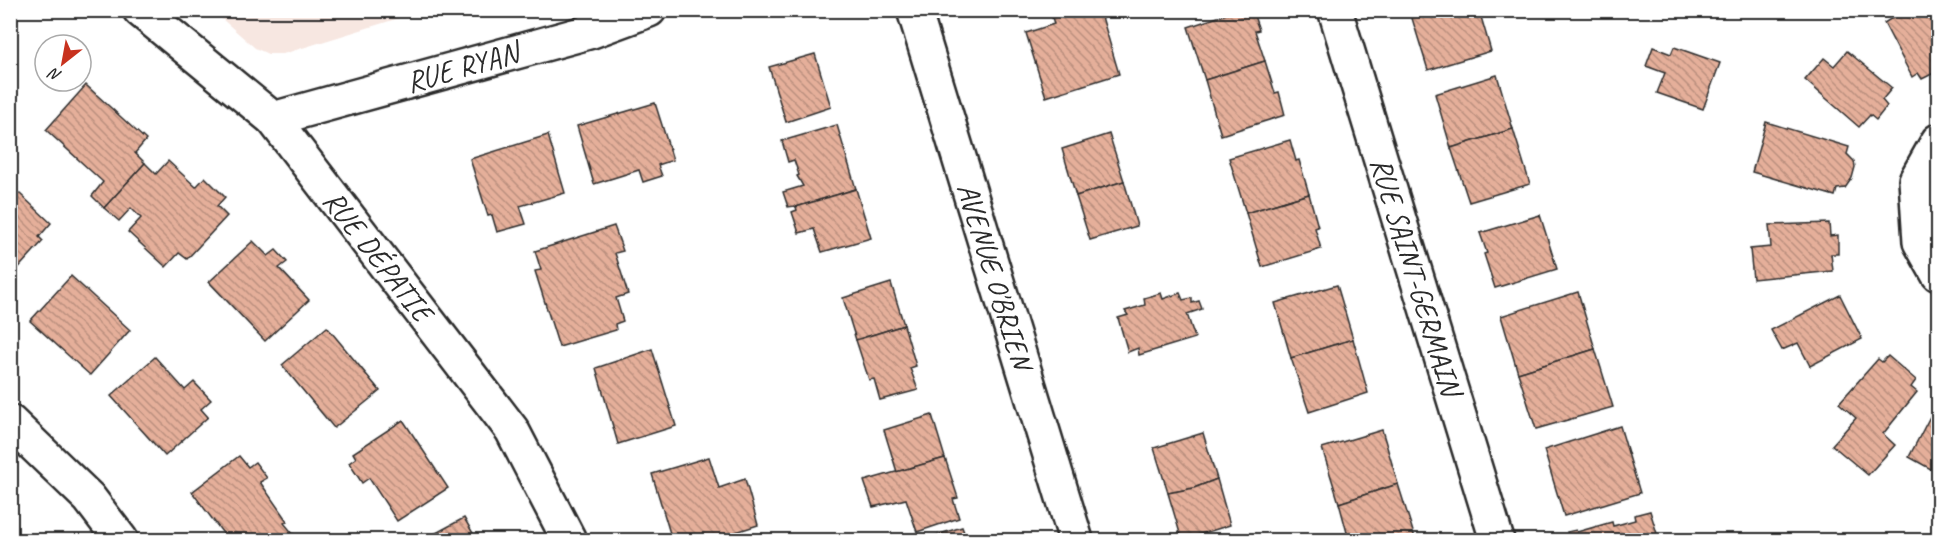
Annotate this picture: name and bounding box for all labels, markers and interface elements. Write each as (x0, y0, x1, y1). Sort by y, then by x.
street label: RUE RYAN (402, 32, 527, 101)
north arrow (33, 33, 93, 93)
text: N (44, 62, 65, 86)
street label: RUE SAINT-GERMAIN (1362, 153, 1472, 404)
street label: AVENUE O'BRIEN (949, 178, 1043, 378)
street label: RUE DÉPATIE (315, 183, 443, 332)

